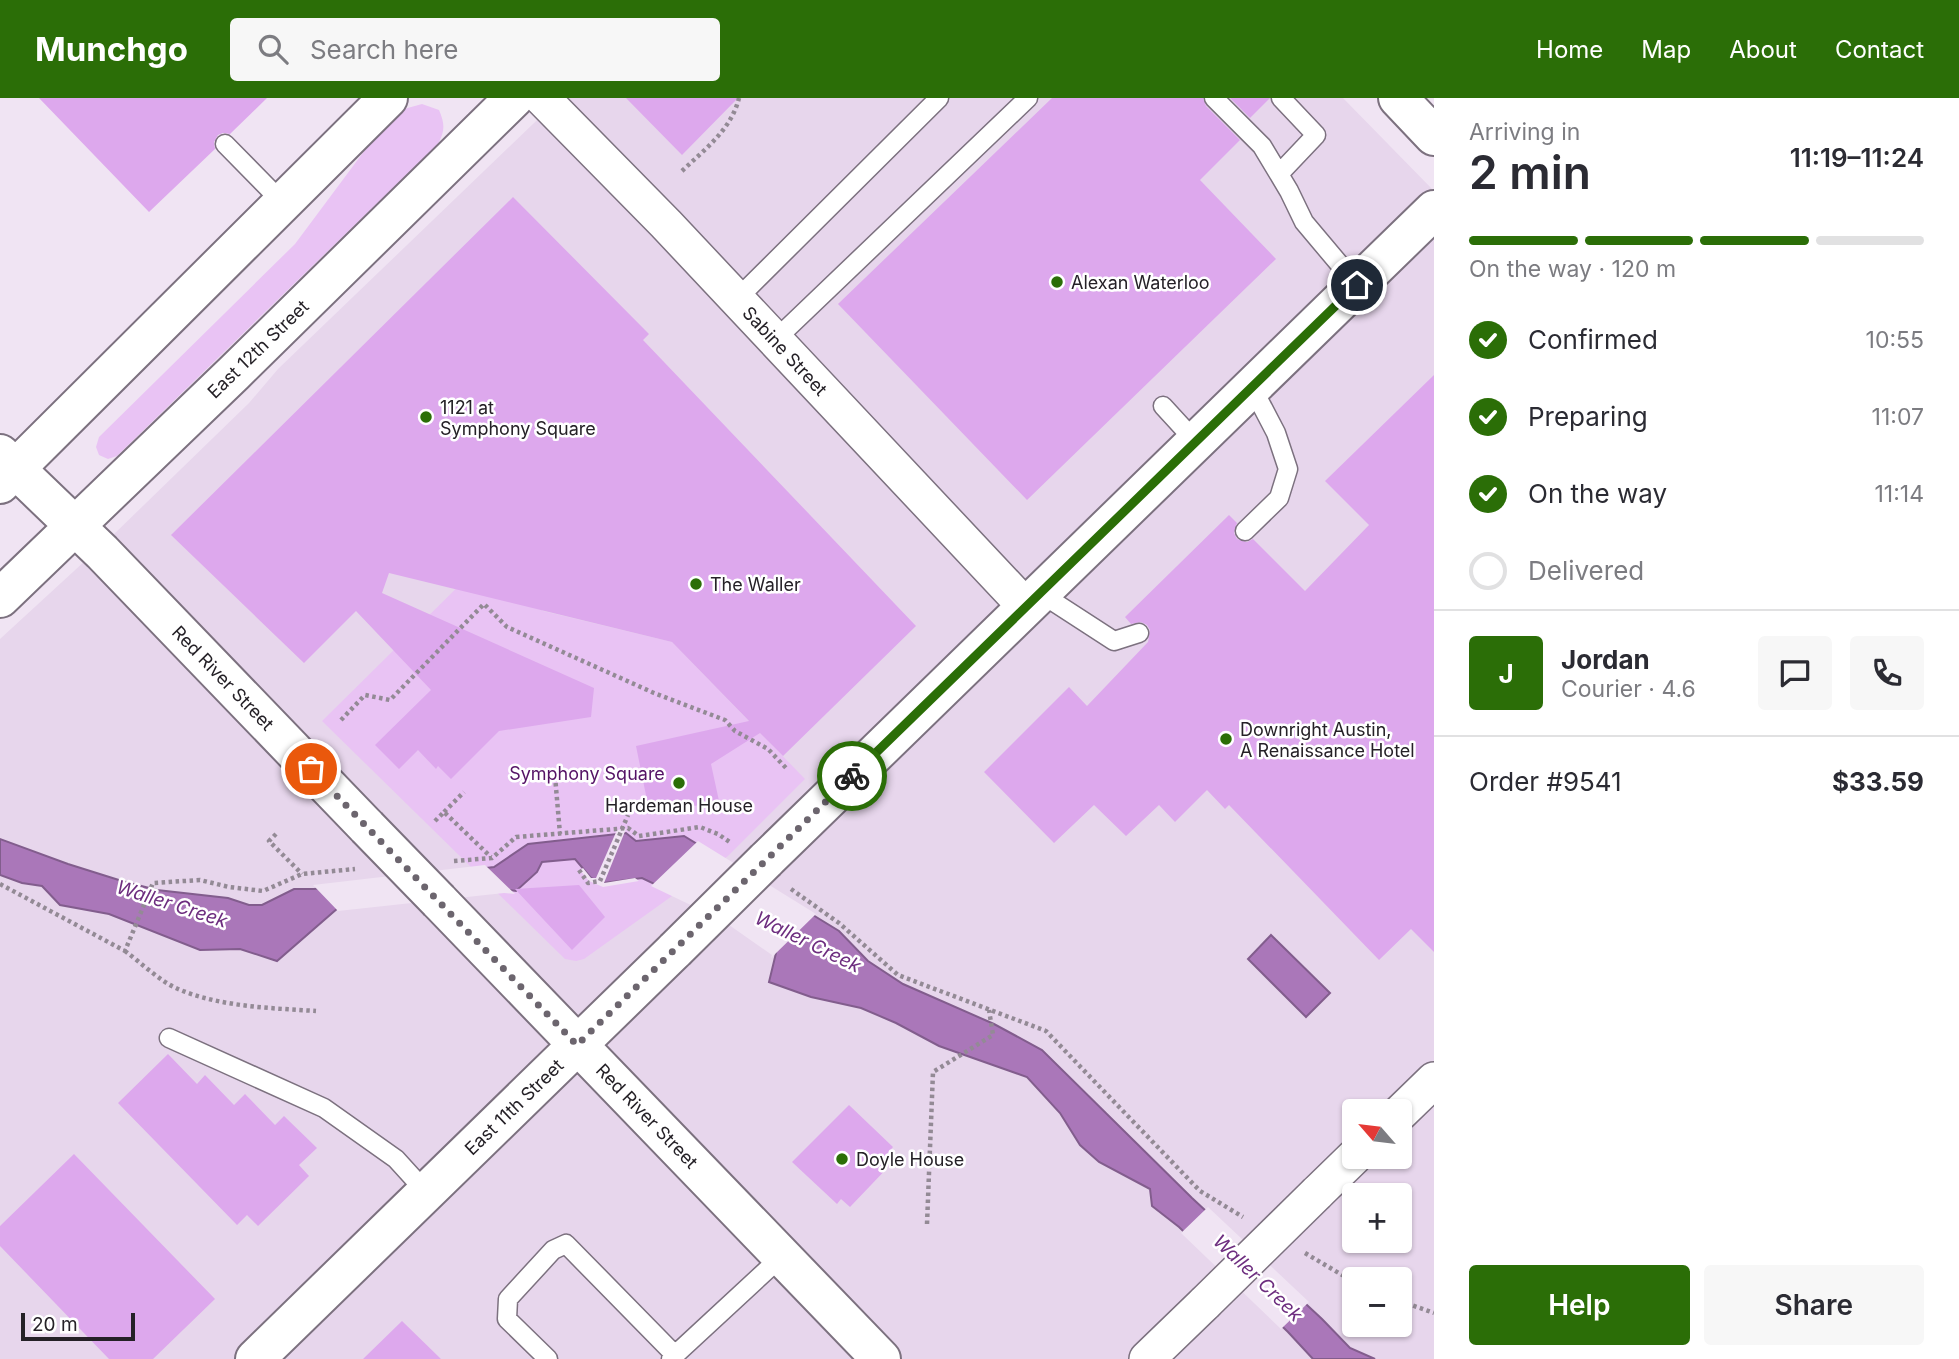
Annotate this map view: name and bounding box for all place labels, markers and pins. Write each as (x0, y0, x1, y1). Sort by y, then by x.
pin (1327, 255, 1387, 315)
place label: Alexan Waterloo (1071, 272, 1210, 293)
marker: Alexan Waterloo (1049, 274, 1065, 290)
place label: 1121 at Symphony Square (440, 397, 596, 439)
marker: 1121 at Symphony Square (418, 409, 434, 425)
place label: The Waller (710, 574, 801, 595)
marker: The Waller (688, 576, 704, 592)
place label: Downright Austin, A Renaissance Hotel (1240, 719, 1415, 761)
marker: Downright Austin, A Renaissance Hotel (1218, 731, 1234, 747)
pin (281, 739, 341, 799)
marker: Hardeman House (671, 775, 687, 791)
place label: Hardeman House (605, 795, 753, 816)
place label: Doyle House (856, 1149, 964, 1170)
marker: Doyle House (834, 1151, 850, 1167)

